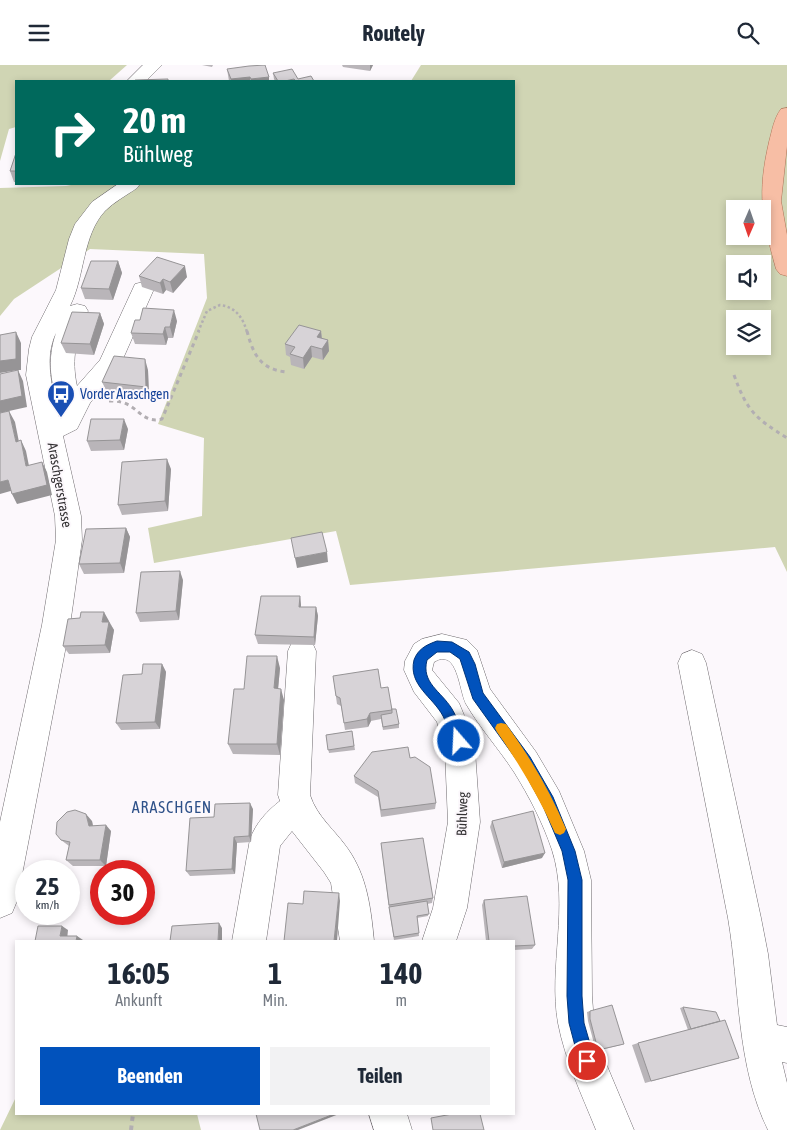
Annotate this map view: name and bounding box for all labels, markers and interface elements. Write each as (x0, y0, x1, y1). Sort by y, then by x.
icon: menu (25, 19, 53, 47)
icon: search (734, 19, 762, 47)
text: Routely (362, 20, 425, 46)
icon: right (40, 100, 105, 165)
text: 20 m (123, 100, 186, 140)
text: Bühlweg (123, 141, 193, 167)
north arrow (726, 200, 771, 245)
map controls (726, 200, 771, 355)
button: sound (726, 255, 771, 300)
button: layers (726, 310, 771, 355)
bus stop icon: Vorder Araschgen (46, 379, 76, 418)
place label: Vorder Araschgen (80, 386, 169, 402)
street label: Araschgerstrasse (45, 441, 75, 529)
position arrow (432, 714, 484, 766)
street label: Bühlweg (453, 792, 471, 836)
district label: ARASCHGEN (132, 798, 212, 816)
speed limit sign: 30 (90, 860, 155, 925)
text: 25 (36, 872, 59, 900)
text: km/h (36, 898, 59, 912)
text: 16:05 (108, 956, 170, 990)
text: 1 (268, 956, 282, 990)
text: 140 (380, 956, 422, 990)
text: Ankunft (115, 991, 162, 1009)
text: Min. (263, 991, 288, 1009)
text: m (395, 991, 407, 1009)
pin (566, 1040, 608, 1082)
button: Beenden (40, 1047, 260, 1105)
button: Teilen (270, 1047, 490, 1105)
icon: arrive (573, 1047, 601, 1075)

